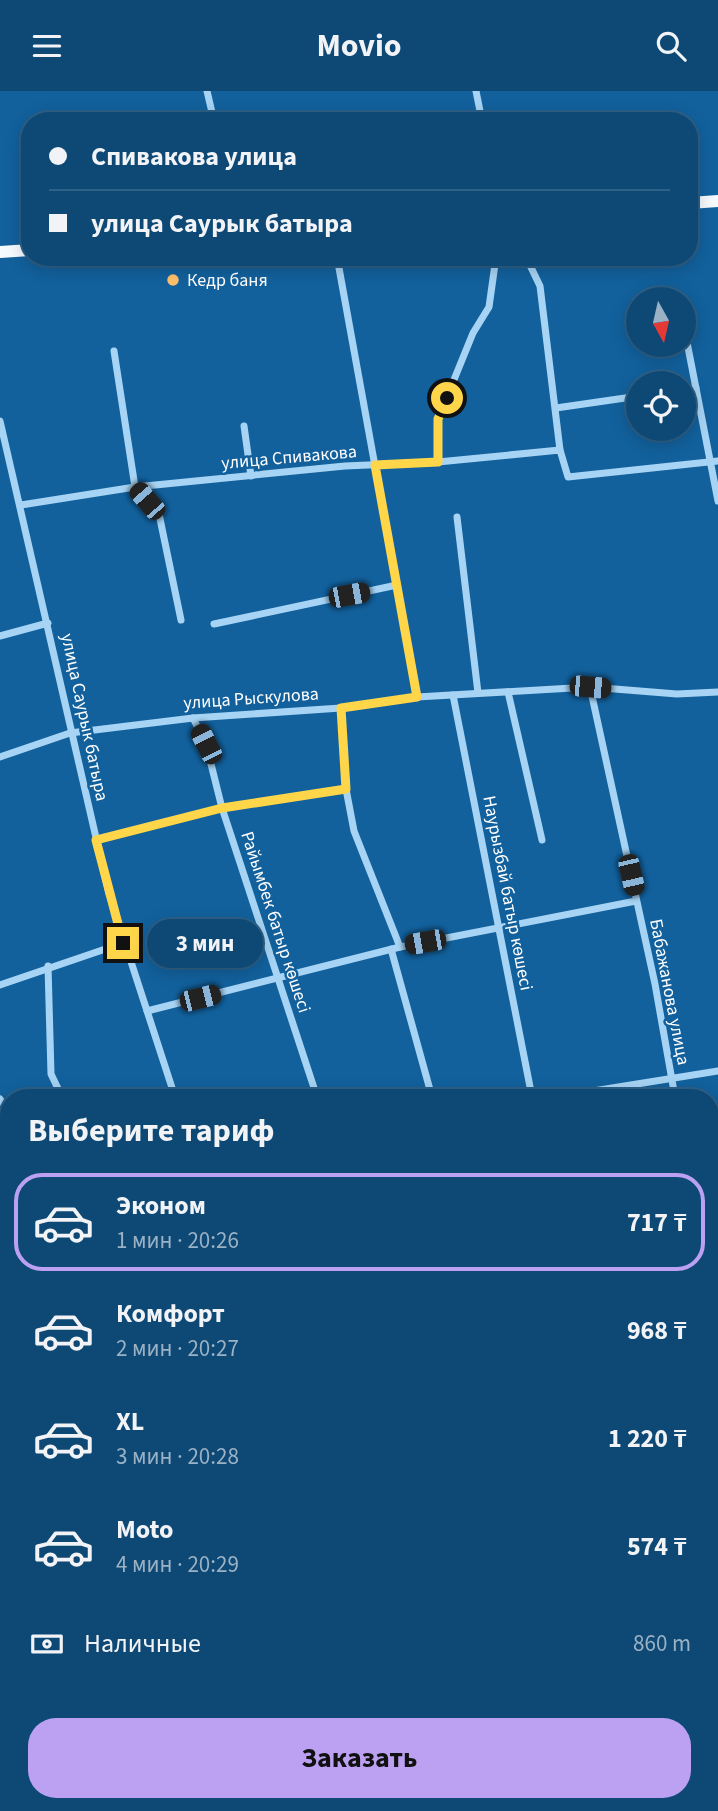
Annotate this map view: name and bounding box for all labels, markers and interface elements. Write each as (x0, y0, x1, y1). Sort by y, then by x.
text: Movio (316, 23, 402, 69)
icon: menu (28, 27, 66, 65)
icon: search (652, 27, 690, 65)
text: Спивакова улица (91, 138, 297, 175)
text: улица Саурык батыра (91, 205, 353, 242)
place label: Кедр баня (187, 268, 268, 293)
marker: Кедр баня (165, 272, 181, 288)
north arrow (626, 287, 696, 357)
map controls (626, 287, 696, 441)
button: locate (626, 371, 696, 441)
route start (431, 382, 463, 414)
street label: улица Спивакова (220, 439, 358, 476)
car (126, 478, 169, 524)
car (327, 581, 372, 609)
street label: улица Саурык батыра (55, 631, 114, 803)
car (569, 675, 612, 699)
street label: улица Рыскулова (182, 681, 320, 716)
car (188, 721, 225, 767)
street label: Наурызбай батыр көшесі (476, 794, 539, 993)
street label: Райымбек батыр көшесі (234, 828, 317, 1016)
car (617, 852, 646, 898)
street label: Бабажанова улица (643, 917, 696, 1067)
callout: 3 мин (148, 919, 263, 967)
route end (107, 927, 139, 959)
text: 3 мин (176, 927, 234, 960)
car (403, 928, 448, 956)
car (178, 983, 223, 1013)
text: Выберите тариф (28, 1108, 275, 1154)
text: Эконом (116, 1187, 206, 1224)
icon: car (32, 1191, 95, 1254)
text: 717 ₸ (627, 1204, 687, 1241)
text: 1 мин · 20:26 (116, 1224, 239, 1257)
text: Комфорт (116, 1295, 225, 1332)
icon: car (32, 1299, 95, 1362)
text: 968 ₸ (627, 1312, 687, 1349)
text: 2 мин · 20:27 (116, 1332, 239, 1365)
text: XL (116, 1403, 144, 1440)
icon: car (32, 1407, 95, 1470)
text: 1 220 ₸ (608, 1420, 687, 1457)
text: 3 мин · 20:28 (116, 1440, 239, 1473)
text: Moto (116, 1511, 173, 1548)
icon: car (32, 1515, 95, 1578)
text: 574 ₸ (627, 1528, 687, 1565)
text: 4 мин · 20:29 (116, 1548, 239, 1581)
icon: cash (28, 1625, 66, 1663)
text: Наличные (84, 1625, 201, 1662)
text: 860 m (633, 1627, 691, 1660)
button: Заказать (28, 1718, 691, 1798)

